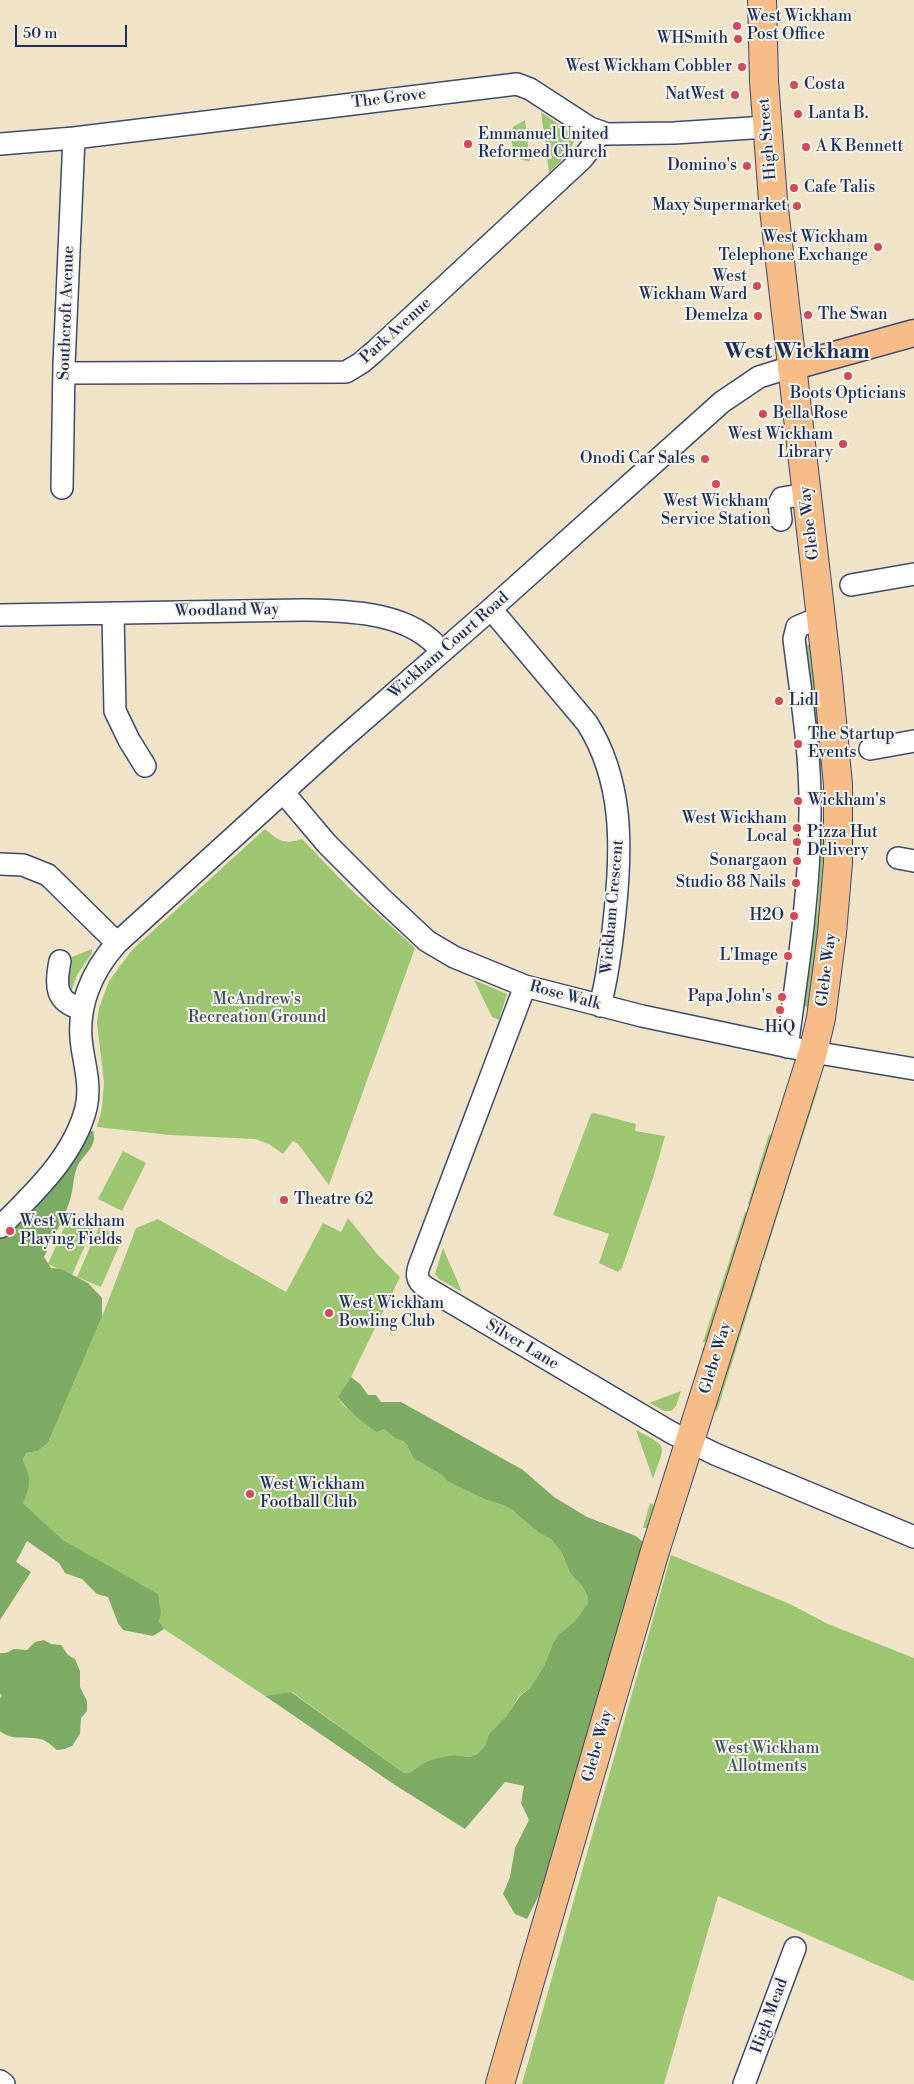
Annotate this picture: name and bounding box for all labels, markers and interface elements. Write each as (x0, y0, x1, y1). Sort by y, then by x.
place label: West Wickham Post Office (747, 7, 852, 45)
scale bar (18, 15, 130, 47)
marker: West Wickham Post Office (731, 20, 743, 32)
text: 50 m (23, 24, 57, 43)
place label: WHSmith (657, 29, 728, 49)
marker: WHSmith (732, 33, 744, 45)
place label: West Wickham Cobbler (566, 57, 732, 77)
marker: West Wickham Cobbler (736, 61, 748, 73)
place label: Costa (804, 75, 845, 95)
marker: Costa (788, 79, 800, 91)
street label: The Grove (351, 85, 427, 113)
place label: NatWest (665, 85, 725, 105)
marker: NatWest (729, 89, 741, 101)
street label: High Street (755, 97, 781, 181)
place label: Lanta B. (808, 104, 868, 124)
marker: Lanta B. (792, 108, 804, 120)
place label: Emmanuel United Reformed Church (478, 125, 609, 163)
place label: A K Bennett (816, 137, 903, 157)
marker: Emmanuel United Reformed Church (462, 138, 474, 150)
marker: A K Bennett (800, 141, 812, 153)
place label: Domino's (667, 156, 737, 176)
marker: Domino's (741, 160, 753, 172)
place label: Cafe Talis (804, 178, 875, 198)
marker: Cafe Talis (788, 182, 800, 194)
place label: Maxy Supermarket (652, 196, 787, 216)
marker: Maxy Supermarket (791, 200, 803, 212)
place label: West Wickham Telephone Exchange (719, 228, 868, 266)
marker: West Wickham Telephone Exchange (872, 241, 884, 253)
street label: Southcroft Avenue (55, 246, 79, 380)
place label: West Wickham Ward (639, 267, 747, 305)
marker: West Wickham Ward (751, 280, 763, 292)
street label: Park Avenue (356, 294, 436, 368)
place label: The Swan (818, 305, 888, 325)
place label: Demelza (685, 306, 748, 326)
marker: The Swan (802, 309, 814, 321)
marker: Demelza (752, 310, 764, 322)
district label: West Wickham (724, 340, 870, 366)
marker: Boots Opticians (842, 370, 854, 382)
place label: Boots Opticians (790, 384, 906, 404)
place label: Bella Rose (773, 404, 848, 424)
marker: Bella Rose (757, 408, 769, 420)
place label: West Wickham Library (728, 425, 833, 463)
marker: West Wickham Library (837, 438, 849, 450)
place label: Onodi Car Sales (580, 449, 695, 469)
marker: Onodi Car Sales (699, 453, 711, 465)
marker: West Wickham Service Station (710, 478, 722, 490)
street label: Glebe Way (796, 485, 824, 561)
place label: West Wickham Service Station (661, 492, 771, 530)
street label: Wickham Court Road (385, 589, 513, 703)
street label: Woodland Way (175, 600, 279, 622)
place label: Lidl (789, 691, 819, 711)
marker: Lidl (773, 695, 785, 707)
place label: The Startup Events (808, 725, 894, 763)
marker: The Startup Events (792, 738, 804, 750)
place label: Wickham's (808, 791, 886, 811)
marker: Wickham's (792, 795, 804, 807)
place label: West Wickham Local (682, 809, 787, 847)
marker: West Wickham Local (791, 822, 803, 834)
place label: Pizza Hut Delivery (807, 823, 878, 861)
marker: Pizza Hut Delivery (791, 836, 803, 848)
street label: Wickham Crescent (598, 839, 628, 975)
place label: Sonargaon (709, 851, 787, 871)
marker: Sonargaon (791, 855, 803, 867)
place label: Studio 88 Nails (676, 873, 786, 893)
marker: Studio 88 Nails (790, 877, 802, 889)
place label: H2O (750, 906, 784, 926)
marker: H2O (788, 910, 800, 922)
street label: Glebe Way (813, 932, 841, 1008)
place label: L'Image (719, 946, 778, 966)
marker: L'Image (782, 950, 794, 962)
street label: Rose Walk (527, 977, 603, 1015)
place label: Papa John's (688, 987, 772, 1007)
park label: McAndrew's Recreation Ground (188, 990, 326, 1028)
marker: Papa John's (776, 991, 788, 1003)
marker: HiQ (774, 1004, 786, 1016)
place label: HiQ (765, 1018, 795, 1038)
place label: Theatre 62 (294, 1190, 373, 1210)
marker: Theatre 62 (278, 1194, 290, 1206)
place label: West Wickham Playing Fields (20, 1212, 125, 1250)
marker: West Wickham Playing Fields (4, 1225, 16, 1237)
place label: West Wickham Bowling Club (339, 1294, 444, 1332)
marker: West Wickham Bowling Club (323, 1307, 335, 1319)
street label: Silver Lane (482, 1316, 562, 1374)
street label: Glebe Way (696, 1320, 736, 1396)
place label: West Wickham Football Club (260, 1475, 365, 1513)
marker: West Wickham Football Club (244, 1488, 256, 1500)
street label: Glebe Way (579, 1708, 617, 1784)
park label: West Wickham Allotments (715, 1739, 819, 1777)
street label: High Mead (748, 1976, 792, 2056)

